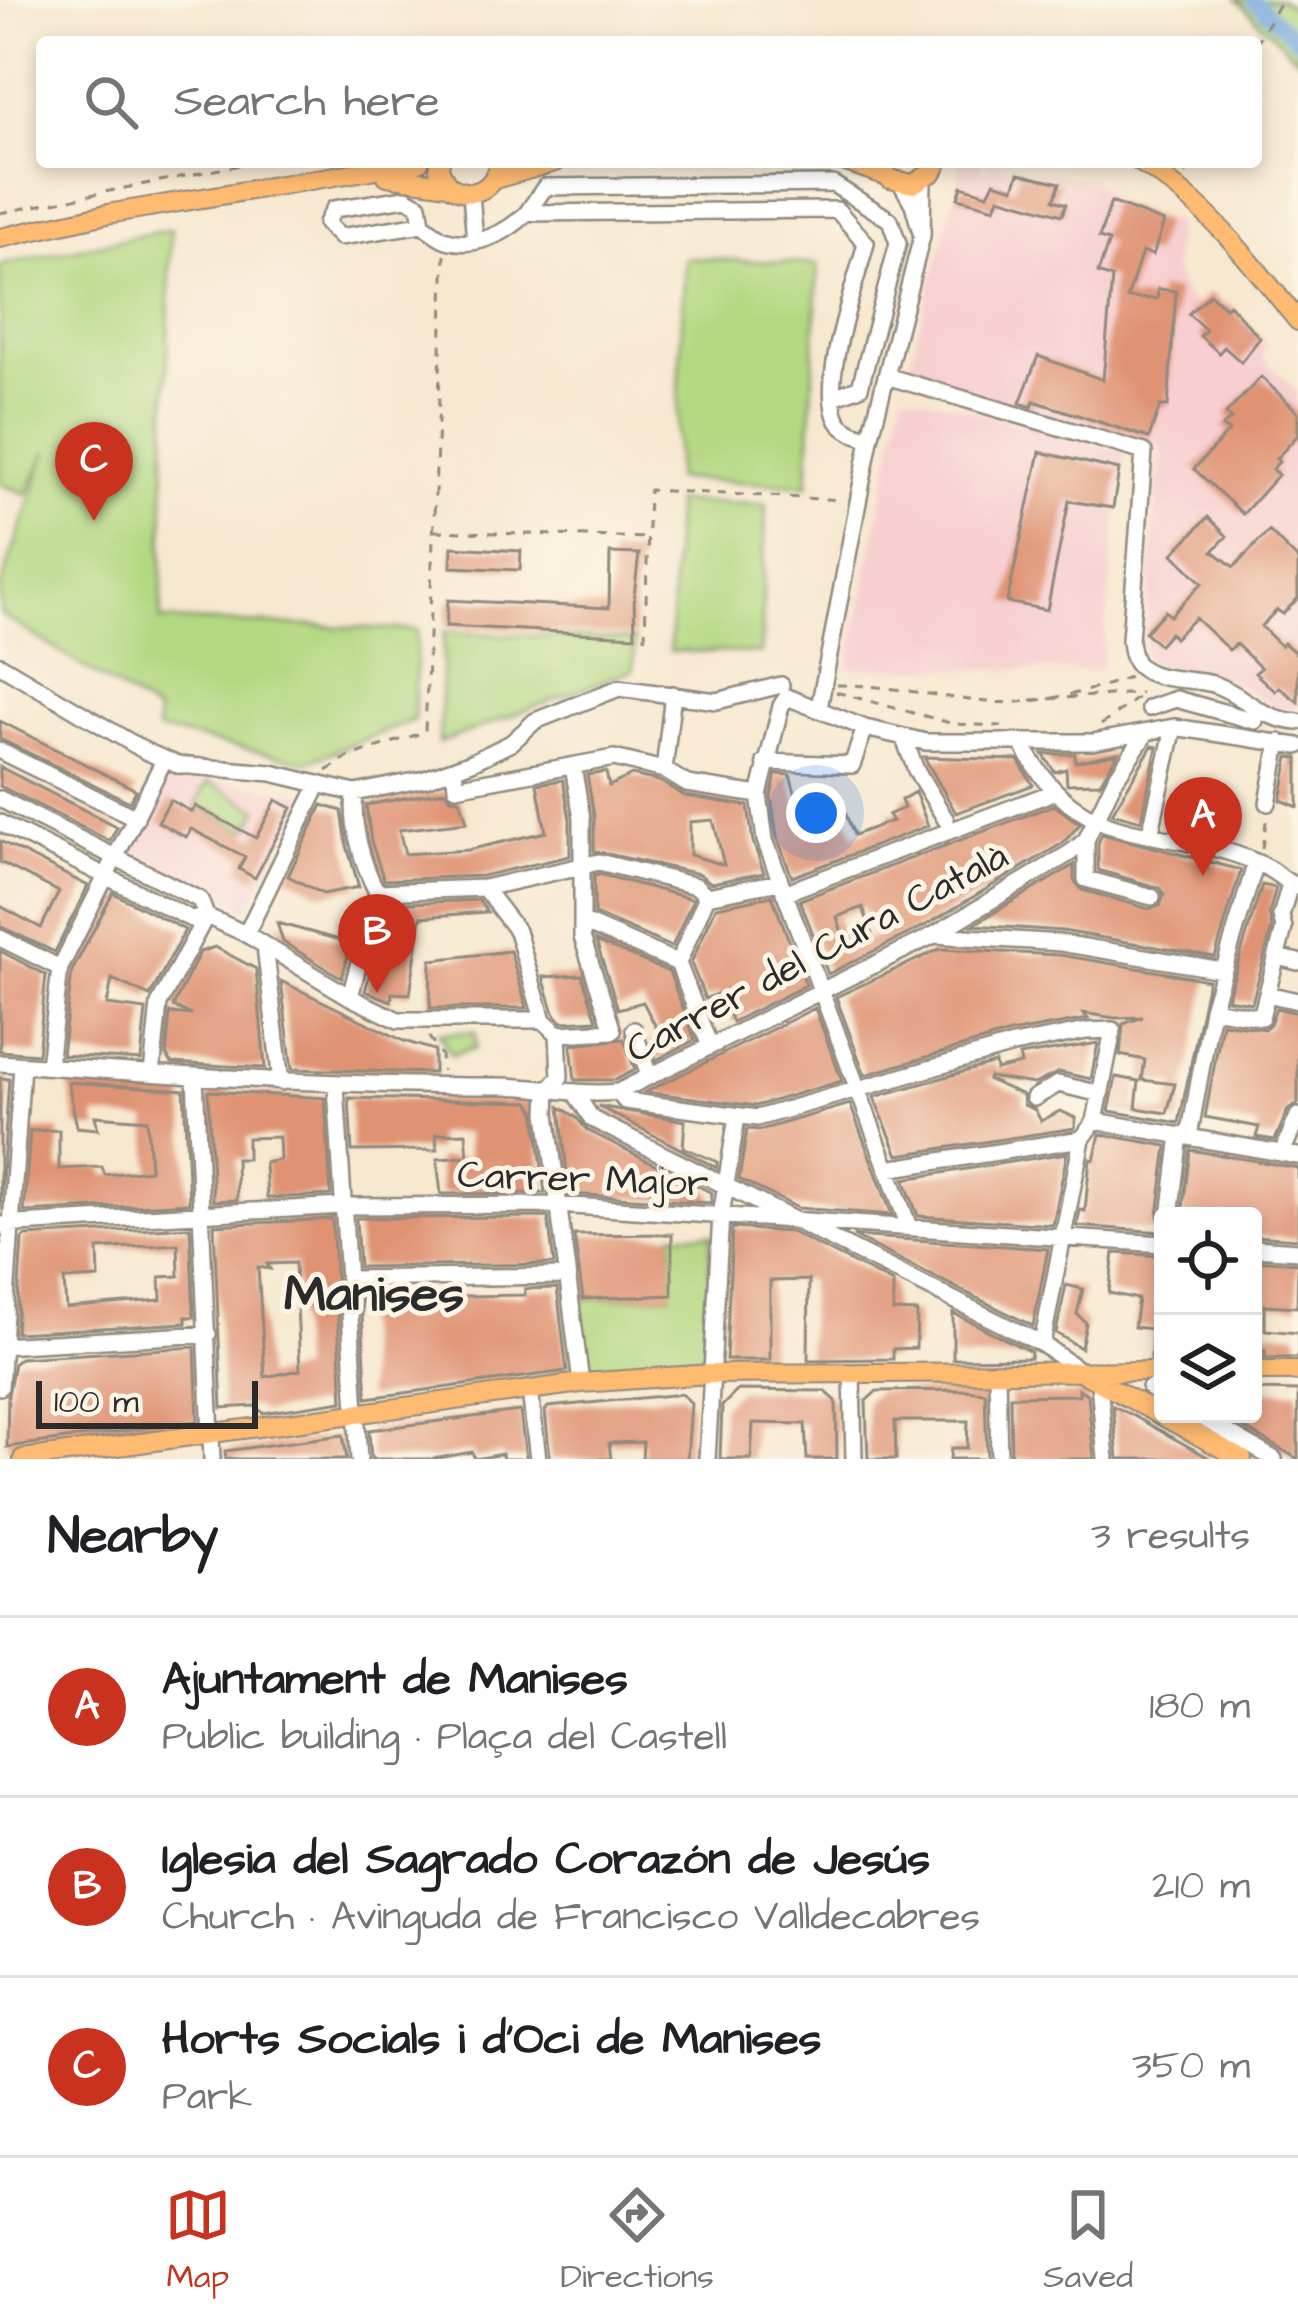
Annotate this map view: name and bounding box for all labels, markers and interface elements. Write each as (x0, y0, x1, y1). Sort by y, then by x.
search box (36, 36, 1262, 168)
icon: search (78, 69, 144, 135)
text: Search here (174, 71, 440, 133)
pin: C (55, 422, 133, 521)
pin: A (1164, 777, 1242, 876)
your location (786, 783, 846, 843)
street label: Carrer del Cura Català (617, 830, 1018, 1077)
pin: B (338, 894, 416, 993)
street label: Carrer Major (456, 1149, 709, 1211)
map controls (1154, 1207, 1262, 1423)
button: locate (1154, 1207, 1262, 1315)
district label: Manises (284, 1260, 464, 1331)
button: layers (1154, 1315, 1262, 1423)
scale bar (36, 1375, 258, 1428)
text: 100 m (54, 1379, 139, 1425)
text: Nearby (48, 1502, 218, 1573)
text: 3 results (1091, 1510, 1250, 1564)
text: Ajuntament de Manises (162, 1649, 628, 1711)
text: A (75, 1680, 99, 1734)
text: 180 m (1149, 1680, 1250, 1734)
text: Public building · Plaça del Castell (162, 1711, 727, 1765)
text: Iglesia del Sagrado Corazón de Jesús (162, 1829, 930, 1891)
text: B (73, 1860, 101, 1914)
text: 210 m (1152, 1860, 1250, 1914)
text: Church · Avinguda de Francisco Valldecabres (162, 1891, 980, 1945)
text: Horts Socials i d'Oci de Manises (162, 2009, 821, 2071)
text: C (73, 2040, 101, 2094)
text: 350 m (1132, 2040, 1250, 2094)
text: Park (162, 2071, 252, 2125)
tab: Map (165, 2182, 231, 2300)
tab: Directions (560, 2182, 714, 2300)
tab: Saved (1043, 2182, 1133, 2300)

